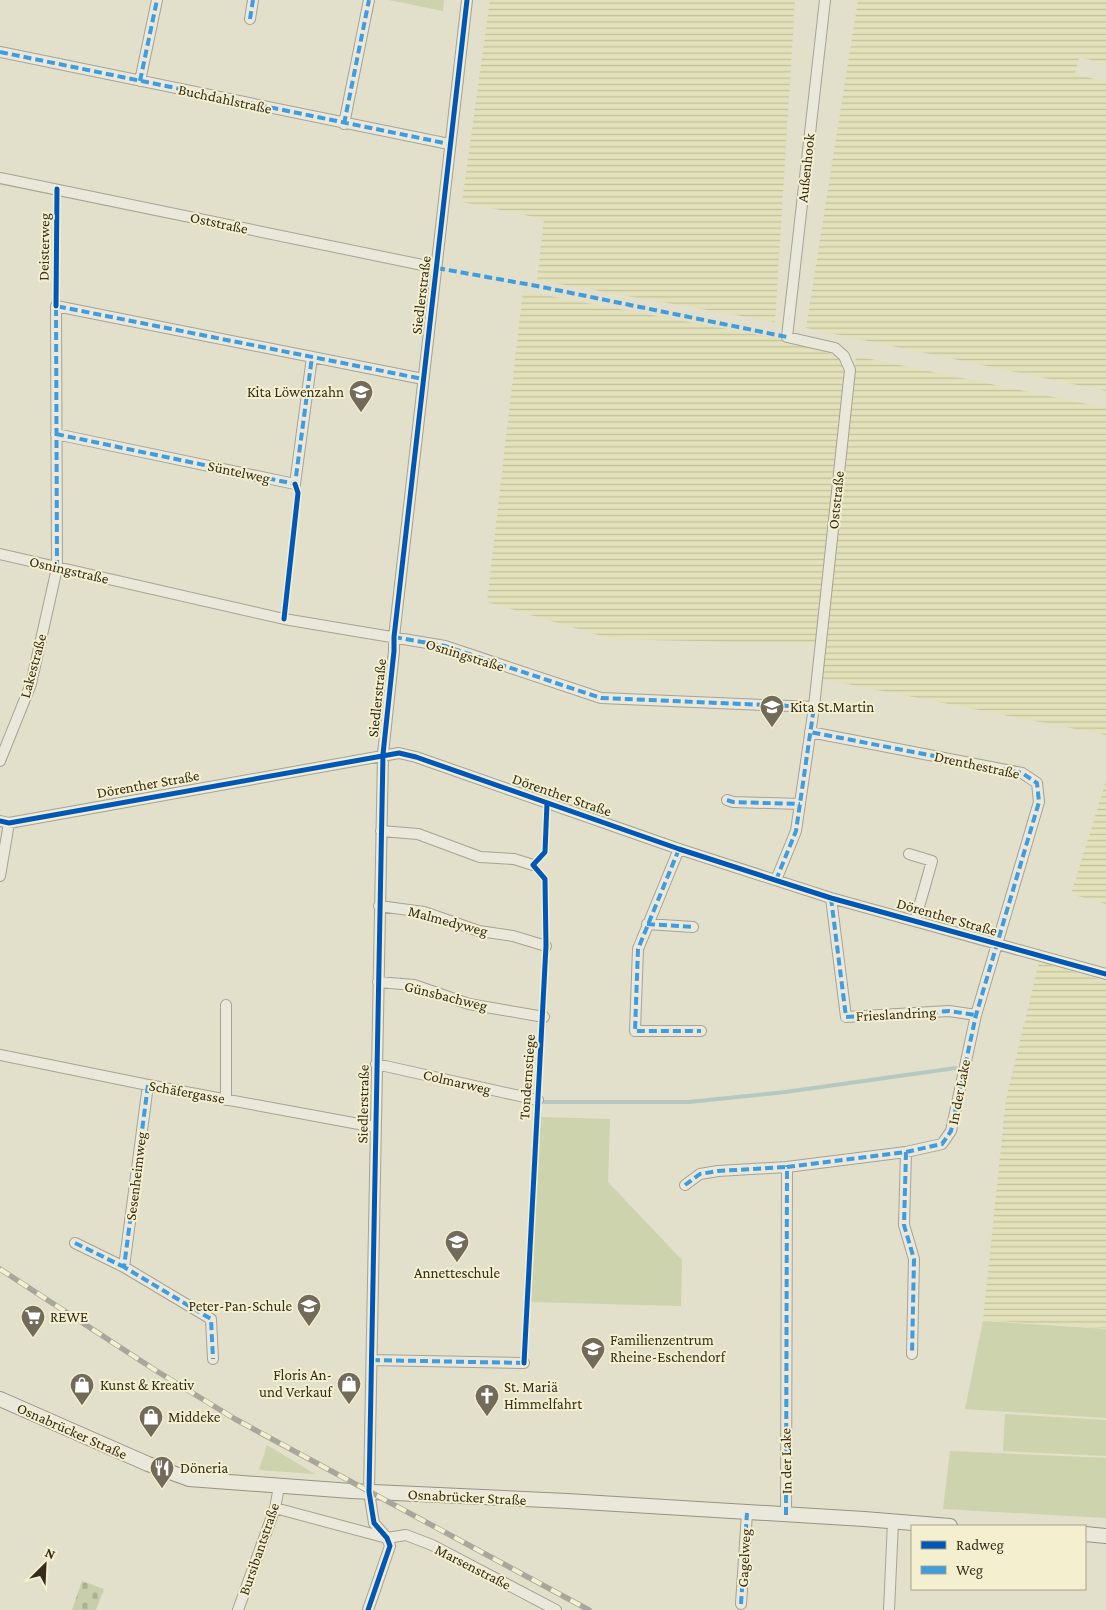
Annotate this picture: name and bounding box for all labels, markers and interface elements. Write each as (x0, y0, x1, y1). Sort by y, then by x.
street label: Buchdahlstraße (177, 81, 274, 117)
street label: Außenhook (794, 132, 818, 203)
street label: Oststraße (189, 209, 250, 237)
street label: Deisterweg (35, 213, 54, 281)
street label: Siedlerstraße (408, 254, 434, 335)
school or university icon: Kita Löwenzahn (348, 379, 374, 413)
place label: Kita Löwenzahn (247, 384, 344, 400)
street label: Süntelweg (206, 458, 272, 487)
street label: Oststraße (825, 470, 847, 530)
street label: Osningstraße (28, 553, 111, 588)
street label: Lakestraße (17, 632, 49, 700)
street label: Osningstraße (424, 636, 506, 676)
street label: Siedlerstraße (365, 657, 389, 738)
school or university icon: Kita St.Martin (759, 694, 785, 728)
place label: Kita St.Martin (790, 699, 874, 715)
street label: Drenthestraße (933, 748, 1022, 782)
street label: Dörenther Straße (96, 767, 201, 801)
street label: Dörenther Straße (510, 771, 614, 820)
street label: Dörenther Straße (895, 895, 999, 939)
street label: Malmedyweg (406, 903, 490, 940)
street label: Günsbachweg (403, 978, 489, 1015)
street label: Frieslandring (855, 1004, 937, 1025)
street label: Tondernstiege (516, 1033, 539, 1121)
street label: In der Lake (945, 1058, 973, 1126)
street label: Siedlerstraße (354, 1064, 372, 1144)
street label: Colmarweg (421, 1066, 493, 1099)
street label: Schäfergasse (148, 1077, 227, 1108)
street label: Sesenheimweg (123, 1131, 150, 1222)
school or university icon: Annetteschule (444, 1229, 470, 1263)
place label: Annetteschule (414, 1265, 501, 1281)
school or university icon: Peter-Pan-Schule (296, 1293, 322, 1327)
place label: Peter-Pan-Schule (188, 1298, 292, 1314)
supermarket icon: REWE (20, 1304, 46, 1338)
place label: REWE (50, 1309, 88, 1325)
place label: Familienzentrum Rheine-Eschendorf (610, 1332, 727, 1365)
school or university icon: Familienzentrum Rheine-Eschendorf (580, 1336, 606, 1370)
place label: Floris An- und Verkauf (259, 1367, 334, 1400)
shop icon: Floris An- und Verkauf (336, 1371, 362, 1405)
shop icon: Kunst & Kreativ (69, 1372, 95, 1406)
place label: Kunst & Kreativ (100, 1377, 194, 1393)
place label: St. Mariä Himmelfahrt (504, 1379, 583, 1412)
church icon: St. Mariä Himmelfahrt (474, 1383, 500, 1417)
street label: Osnabrücker Straße (14, 1400, 130, 1463)
shop icon: Middeke (138, 1404, 164, 1438)
place label: Middeke (168, 1409, 221, 1425)
street label: In der Lake (777, 1427, 795, 1494)
restaurant icon: Döneria (149, 1455, 175, 1489)
place label: Döneria (180, 1460, 228, 1476)
street label: Osnabrücker Straße (407, 1486, 527, 1508)
street label: Bursibantstraße (236, 1500, 282, 1597)
legend (911, 1525, 1086, 1590)
street label: Gagelweg (734, 1528, 755, 1588)
text: Radweg (956, 1537, 1004, 1554)
north arrow (20, 1540, 70, 1590)
street label: Marsenstraße (432, 1541, 514, 1593)
text: N (43, 1544, 58, 1563)
text: Weg (956, 1562, 983, 1579)

